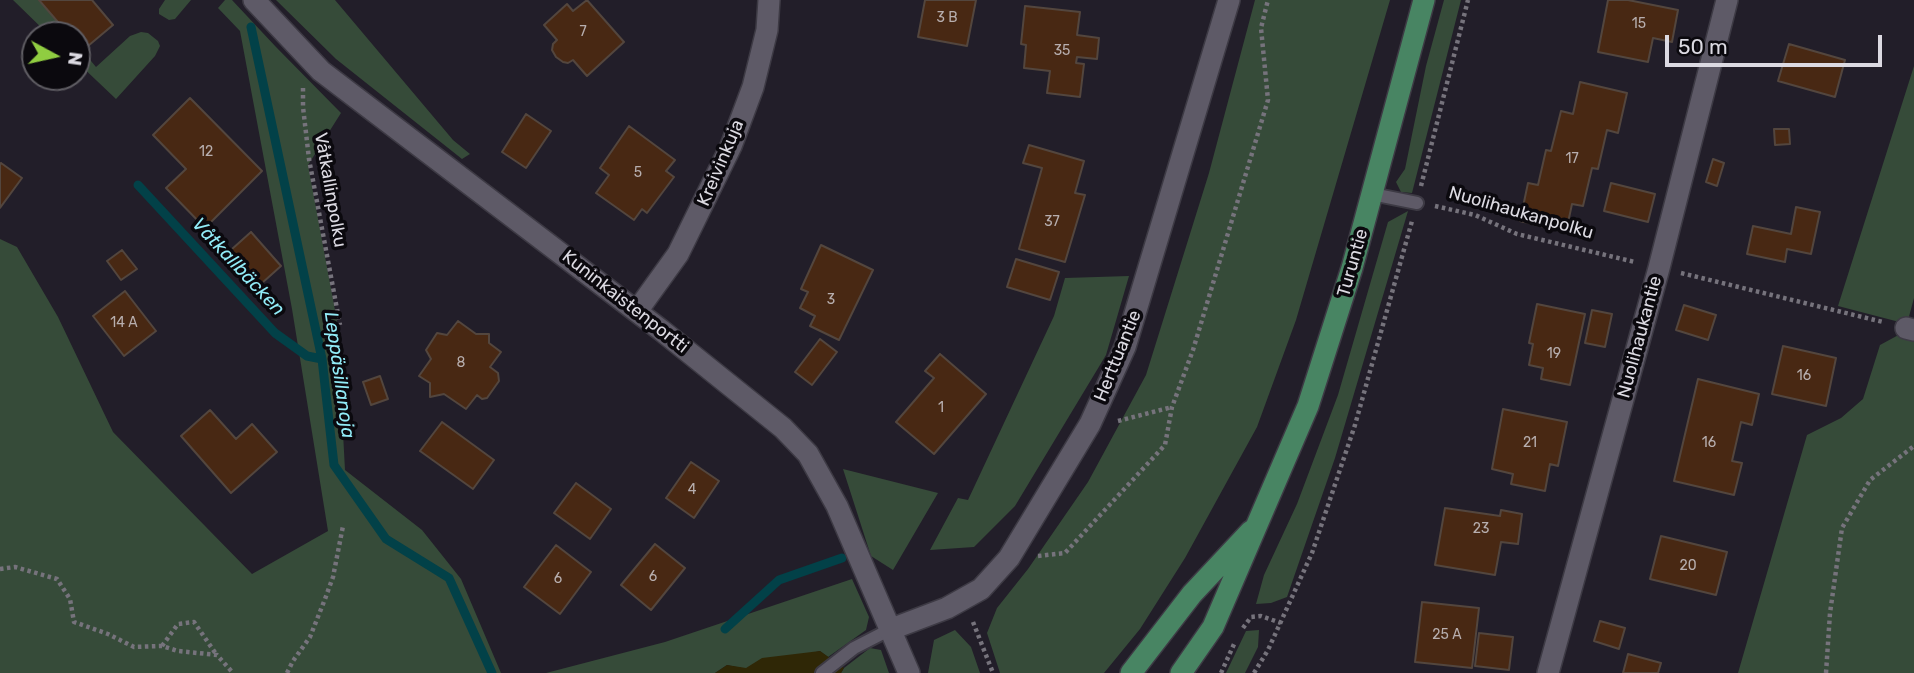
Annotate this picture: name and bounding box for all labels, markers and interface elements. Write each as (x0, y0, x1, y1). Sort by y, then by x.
house number: 3 B (936, 10, 958, 26)
house number: 15 (1632, 16, 1646, 32)
north arrow (21, 21, 91, 91)
scale bar (1669, 21, 1886, 65)
house number: 7 (579, 24, 587, 40)
text: 50 m (1678, 34, 1728, 59)
house number: 35 (1054, 43, 1070, 59)
text: N (63, 50, 88, 67)
street label: Kreivinkuja (693, 117, 749, 209)
street label: Våtkallinpolku (309, 131, 351, 249)
house number: 12 (199, 144, 213, 160)
house number: 17 (1565, 151, 1579, 167)
house number: 5 (634, 165, 642, 181)
street label: Nuolihaukanpolku (1446, 182, 1596, 244)
water label: Våtkallbäcken (187, 213, 289, 321)
house number: 37 (1044, 214, 1060, 230)
street label: Turuntie (1333, 226, 1373, 300)
street label: Kuninkaistenportti (558, 246, 692, 358)
street label: Nuolihaukantie (1613, 274, 1667, 400)
house number: 3 (827, 292, 835, 308)
street label: Herttuantie (1090, 307, 1146, 405)
water label: Leppäsillanoja (319, 310, 359, 440)
house number: 14 A (110, 315, 138, 331)
house number: 19 (1547, 346, 1561, 362)
house number: 8 (457, 355, 465, 371)
house number: 16 (1797, 368, 1811, 384)
house number: 1 (938, 400, 944, 416)
house number: 21 (1523, 435, 1537, 451)
house number: 16 (1702, 435, 1716, 451)
house number: 4 (688, 482, 696, 498)
house number: 23 (1473, 521, 1489, 537)
house number: 20 (1679, 558, 1697, 574)
house number: 6 (649, 569, 657, 585)
house number: 6 (554, 571, 562, 587)
house number: 25 A (1432, 627, 1462, 643)

